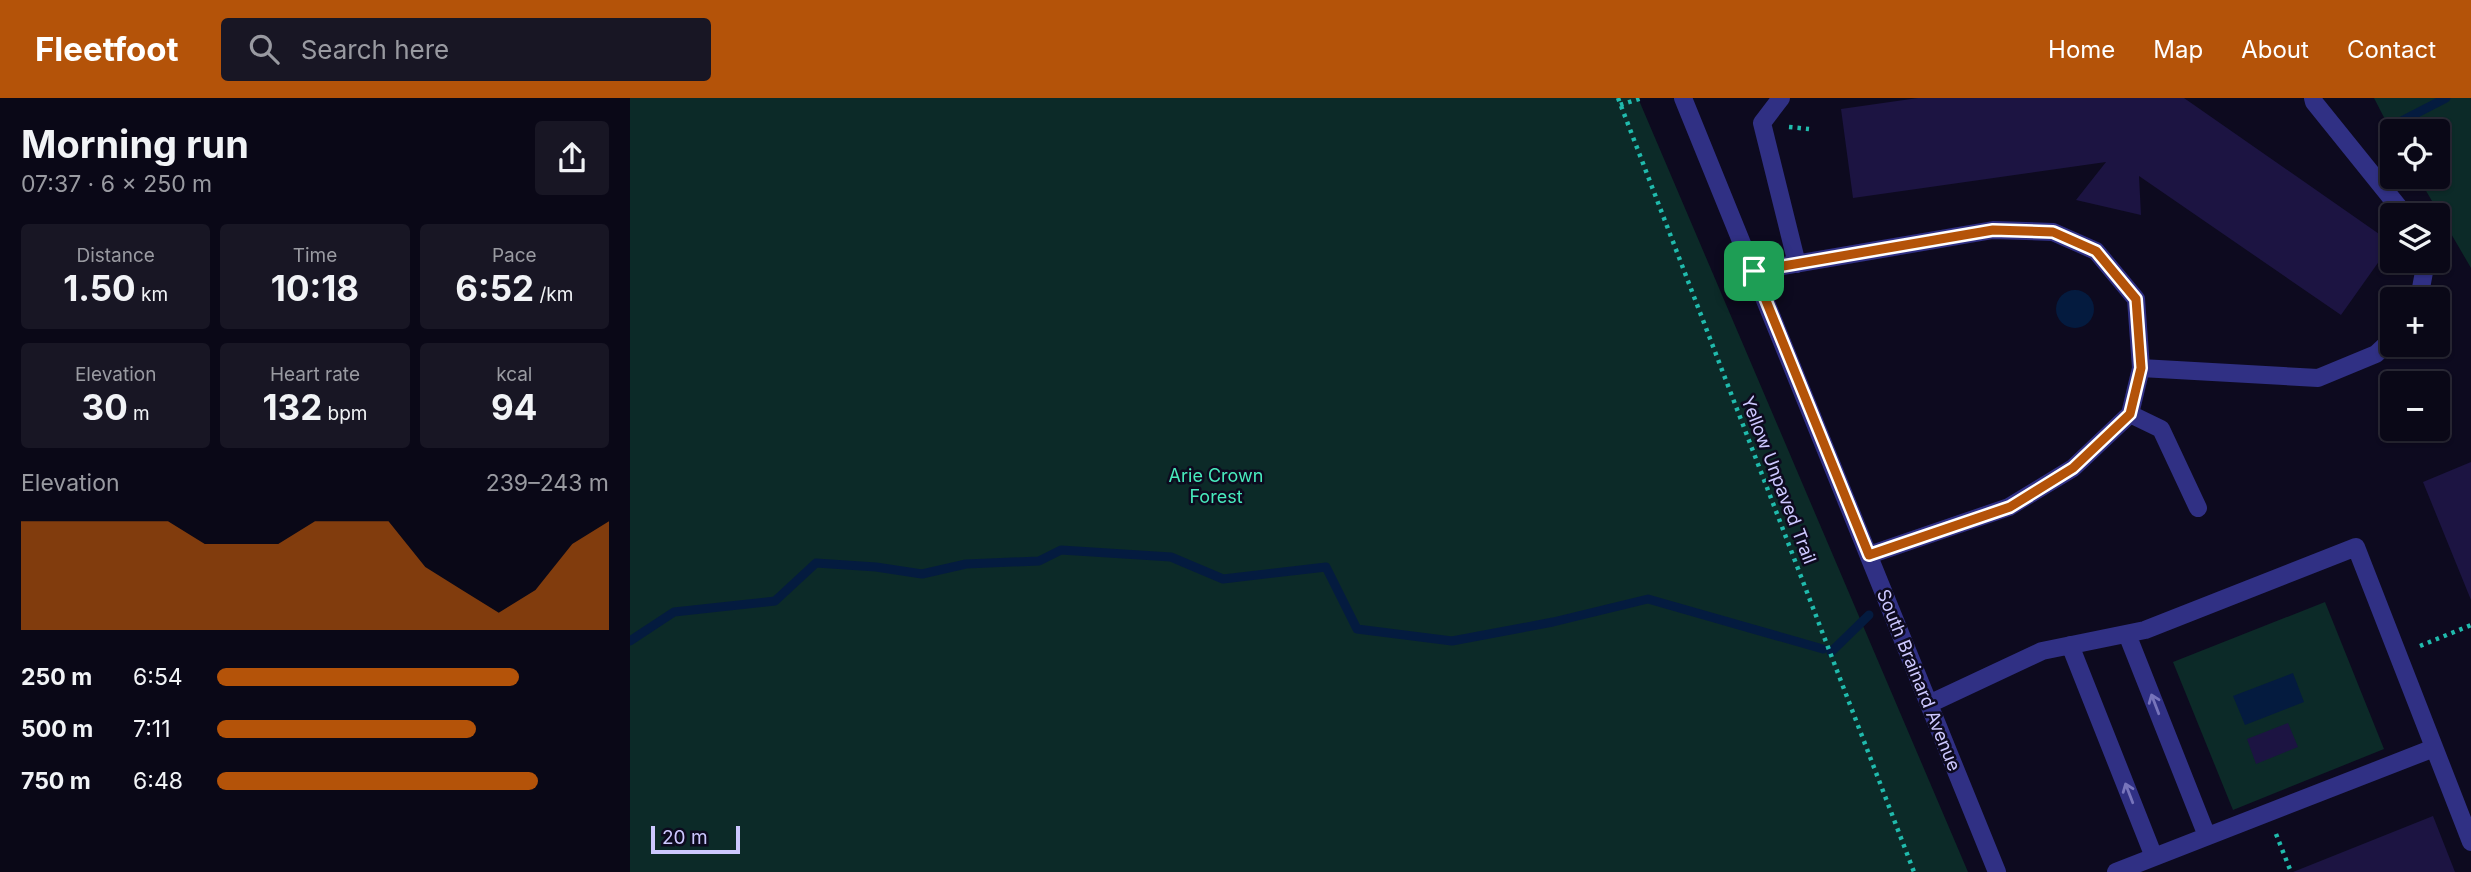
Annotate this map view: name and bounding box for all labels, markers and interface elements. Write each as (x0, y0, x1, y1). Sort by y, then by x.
search box (221, 18, 711, 81)
text: Fleetfoot (35, 29, 179, 69)
icon: search (245, 30, 283, 68)
text: Search here (301, 34, 449, 65)
text: Home (2048, 35, 2115, 64)
text: Map (2153, 35, 2203, 64)
text: About (2241, 35, 2309, 64)
text: Contact (2347, 35, 2436, 64)
map controls (2380, 119, 2450, 441)
button: locate (2380, 119, 2450, 189)
text: Morning run (21, 121, 249, 167)
button: share (535, 121, 609, 195)
text: 07:37 · 6 × 250 m (21, 170, 212, 198)
button: layers (2380, 203, 2450, 273)
pin (1724, 241, 1784, 301)
text: Distance (76, 244, 155, 267)
text: Time (293, 244, 337, 267)
text: Pace (492, 244, 537, 267)
icon: arrive (1735, 252, 1773, 290)
text: 1.50 (63, 267, 136, 309)
text: 10:18 (271, 267, 359, 309)
text: 6:52 (455, 267, 534, 309)
text: km (136, 283, 168, 306)
text: /km (534, 283, 573, 306)
button: + (2380, 287, 2450, 357)
text: Elevation (75, 363, 156, 386)
text: Heart rate (270, 363, 360, 386)
text: kcal (496, 363, 532, 386)
button: − (2380, 371, 2450, 441)
text: 30 (82, 386, 128, 428)
text: 132 (262, 386, 322, 428)
text: 94 (491, 386, 538, 428)
street label: Yellow Unpaved Trail (1737, 393, 1821, 567)
text: m (128, 402, 150, 425)
text: bpm (322, 402, 367, 425)
park label: Arie Crown Forest (1169, 465, 1263, 507)
text: Elevation (21, 469, 120, 497)
text: 239–243 m (486, 469, 609, 497)
street label: South Brainard Avenue (1873, 586, 1965, 774)
text: 250 m (21, 663, 92, 691)
text: 6:54 (133, 663, 183, 691)
one-way arrow (2147, 694, 2160, 716)
text: 500 m (21, 715, 93, 743)
text: 7:11 (133, 715, 171, 743)
text: 750 m (21, 767, 91, 795)
text: 6:48 (133, 767, 183, 795)
one-way arrow (2121, 783, 2134, 805)
scale bar (651, 823, 740, 855)
text: 20 m (662, 826, 708, 849)

